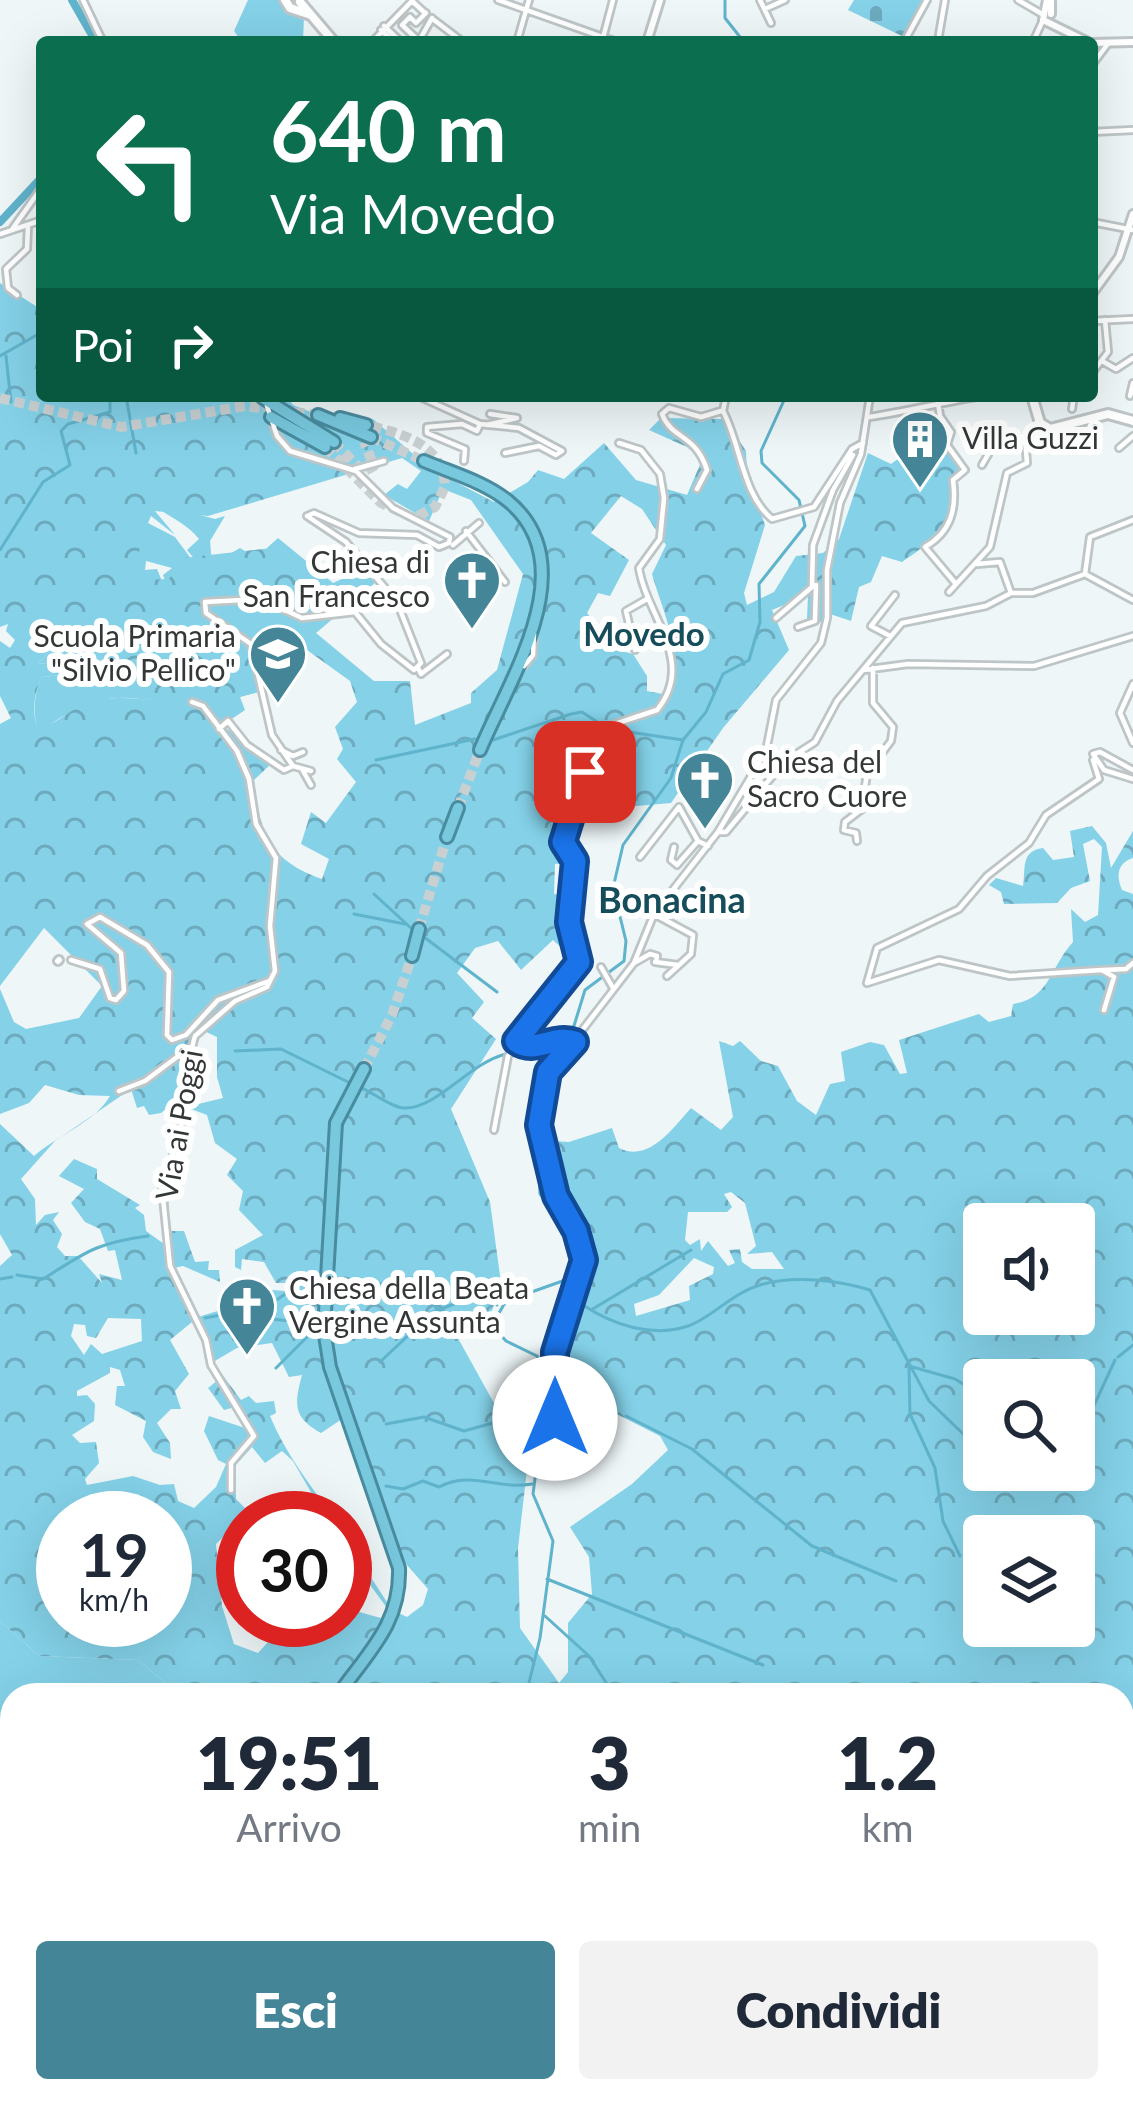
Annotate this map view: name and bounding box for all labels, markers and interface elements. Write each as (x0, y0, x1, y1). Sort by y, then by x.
text: 640 m (270, 79, 507, 180)
icon: left (72, 84, 228, 240)
text: Via Movedo (270, 181, 556, 246)
icon: right (158, 312, 224, 378)
text: Poi (72, 318, 134, 372)
building icon: Villa Guzzi (889, 408, 951, 490)
place label: Villa Guzzi (962, 419, 1099, 455)
place label: Chiesa di San Francesco (243, 543, 430, 613)
church icon: Chiesa di San Francesco (441, 549, 503, 631)
district label: Movedo (583, 613, 705, 653)
place label: Scuola Primaria "Silvio Pellico" (34, 617, 236, 687)
school or university icon: Scuola Primaria "Silvio Pellico" (247, 623, 309, 705)
pin (534, 721, 636, 823)
icon: arrive (552, 739, 618, 805)
place label: Chiesa del Sacro Cuore (747, 743, 907, 813)
church icon: Chiesa del Sacro Cuore (674, 749, 736, 831)
district label: Bonacina (598, 877, 746, 921)
street label: Via ai Poggi (147, 1046, 209, 1203)
map controls (963, 1203, 1095, 1647)
button: sound (963, 1203, 1095, 1335)
place label: Chiesa della Beata Vergine Assunta (289, 1269, 529, 1339)
church icon: Chiesa della Beata Vergine Assunta (216, 1275, 278, 1357)
position arrow (492, 1355, 618, 1481)
button: search (963, 1359, 1095, 1491)
speed limit sign: 30 (216, 1491, 372, 1647)
button: layers (963, 1515, 1095, 1647)
text: 19 (79, 1518, 149, 1590)
text: km/h (79, 1581, 149, 1617)
text: 19:51 (196, 1719, 382, 1805)
text: 3 (589, 1719, 631, 1805)
text: 1.2 (837, 1719, 938, 1805)
text: Arrivo (236, 1804, 342, 1850)
text: min (578, 1804, 641, 1850)
text: km (862, 1804, 914, 1850)
button: Esci (36, 1941, 555, 2079)
button: Condividi (579, 1941, 1098, 2079)

